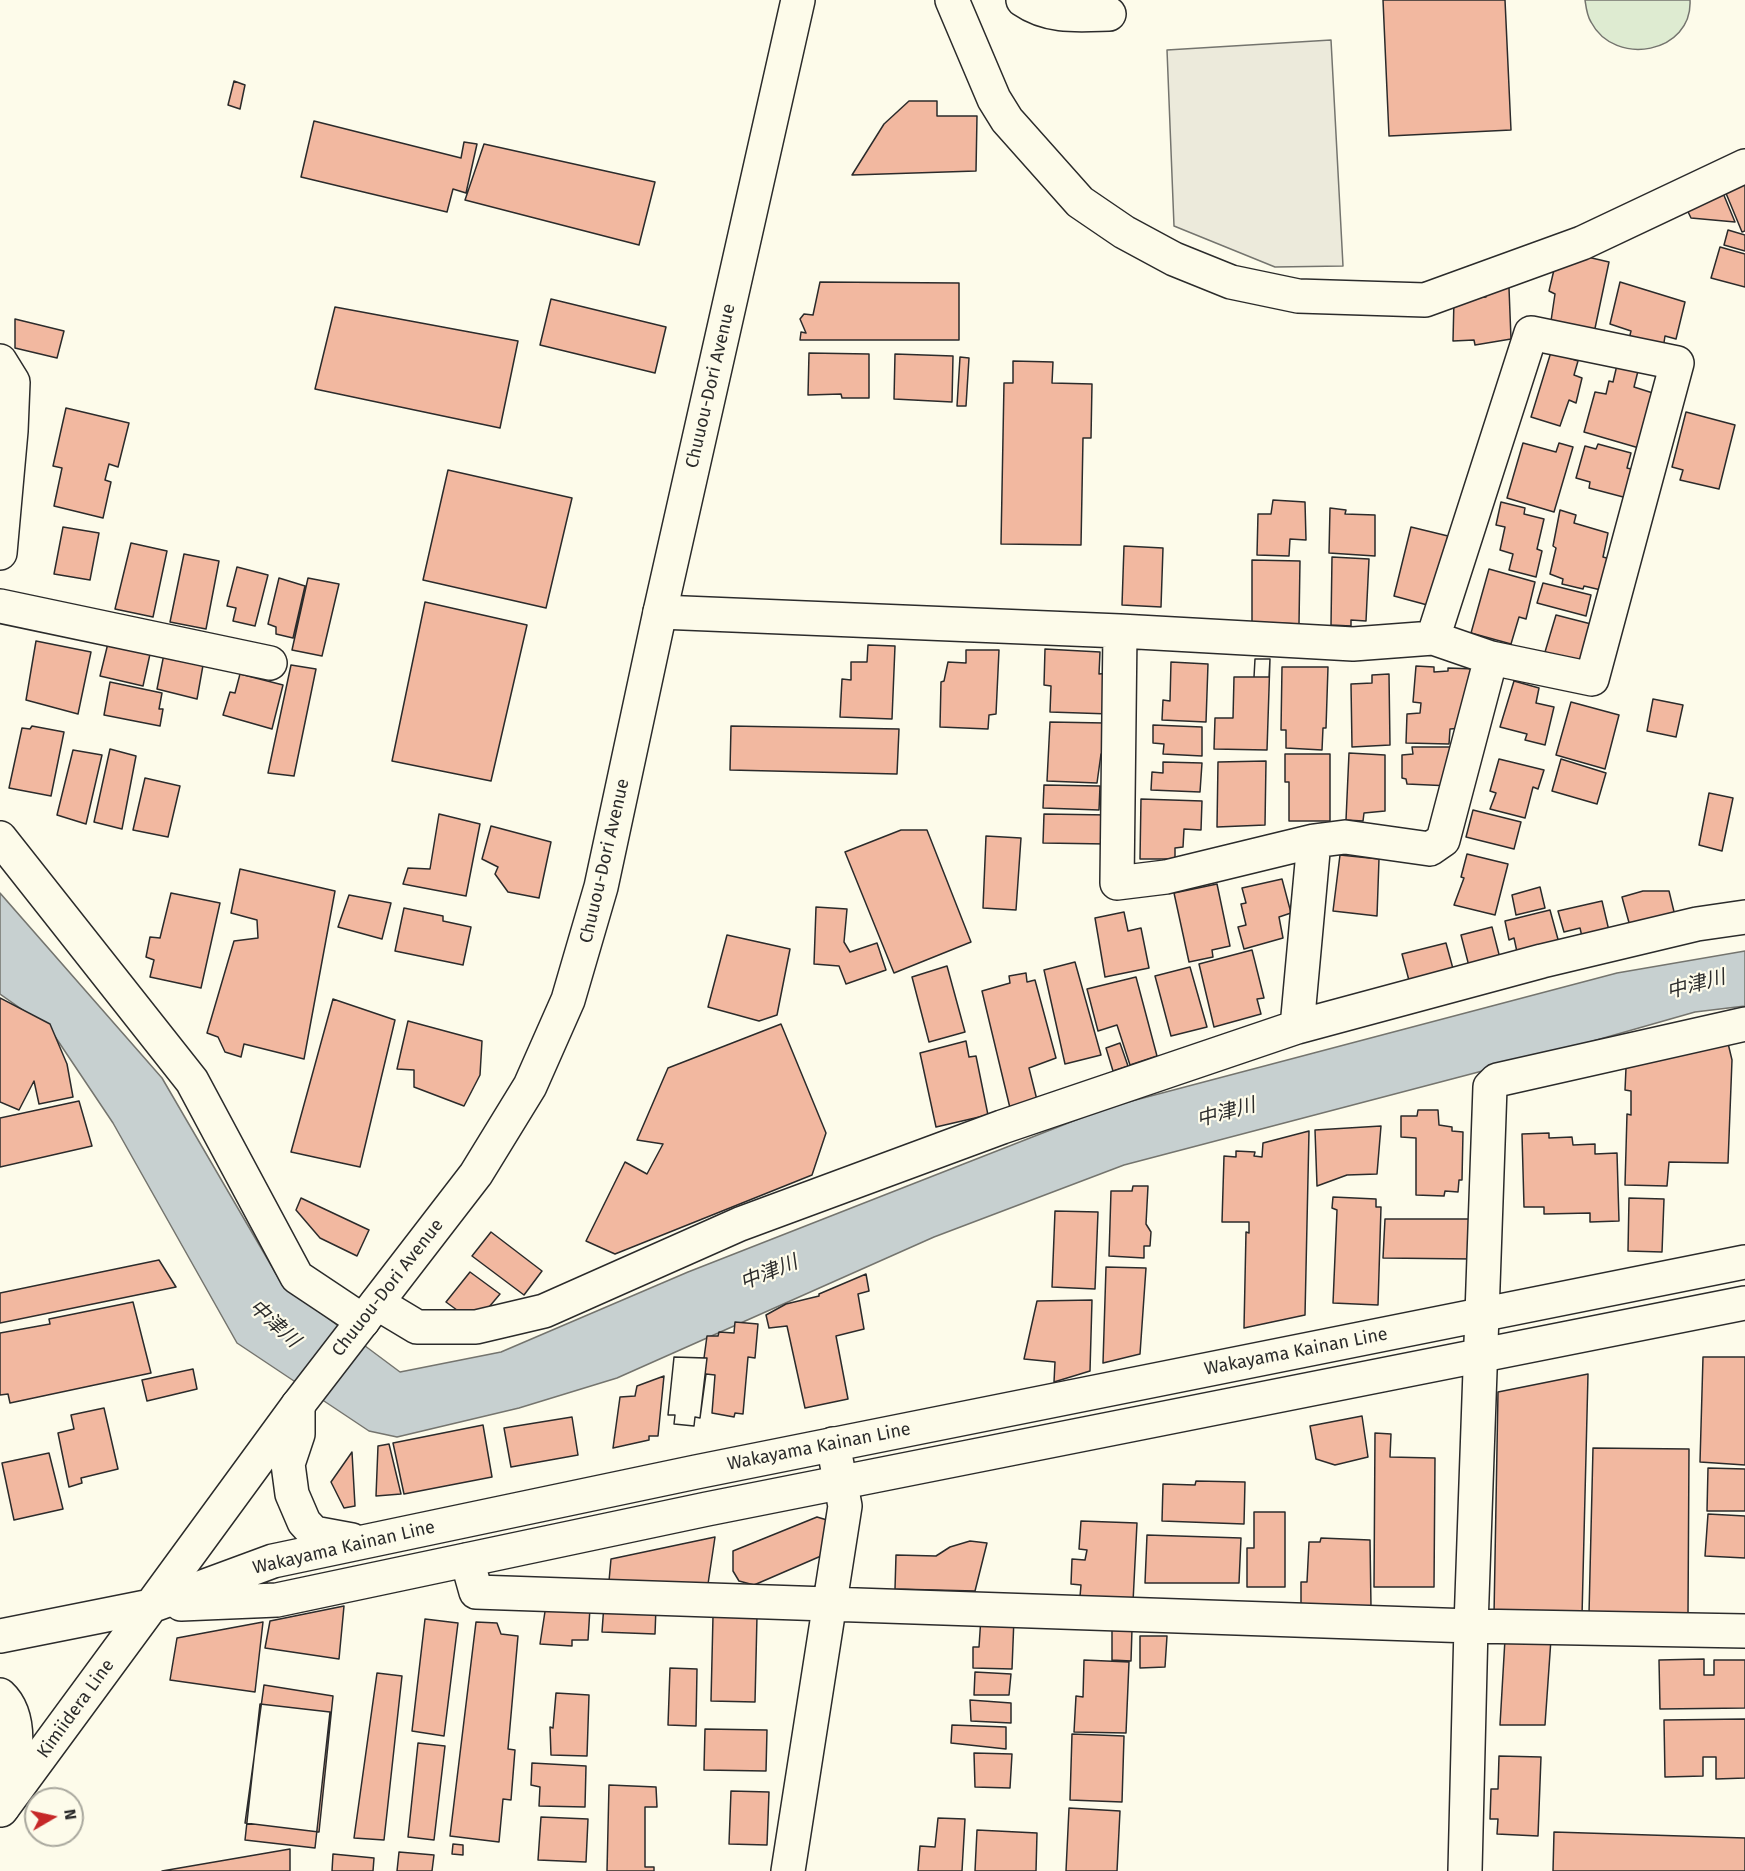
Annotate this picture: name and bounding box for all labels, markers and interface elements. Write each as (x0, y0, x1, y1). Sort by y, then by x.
street label: Chuuou-Dori Avenue (682, 302, 740, 470)
street label: Chuuou-Dori Avenue (576, 777, 634, 945)
water label: 中津川 (1664, 966, 1728, 1004)
water label: 中津川 (1194, 1094, 1258, 1132)
street label: Chuuou-Dori Avenue (328, 1215, 448, 1361)
water label: 中津川 (737, 1251, 801, 1295)
water label: 中津川 (244, 1295, 304, 1353)
street label: Wakayama Kainan Line (1202, 1324, 1390, 1380)
street label: Wakayama Kainan Line (725, 1419, 913, 1475)
street label: Wakayama Kainan Line (251, 1517, 437, 1579)
street label: Kimiidera Line (33, 1655, 119, 1763)
north arrow (24, 1787, 84, 1847)
text: N (60, 1808, 81, 1821)

